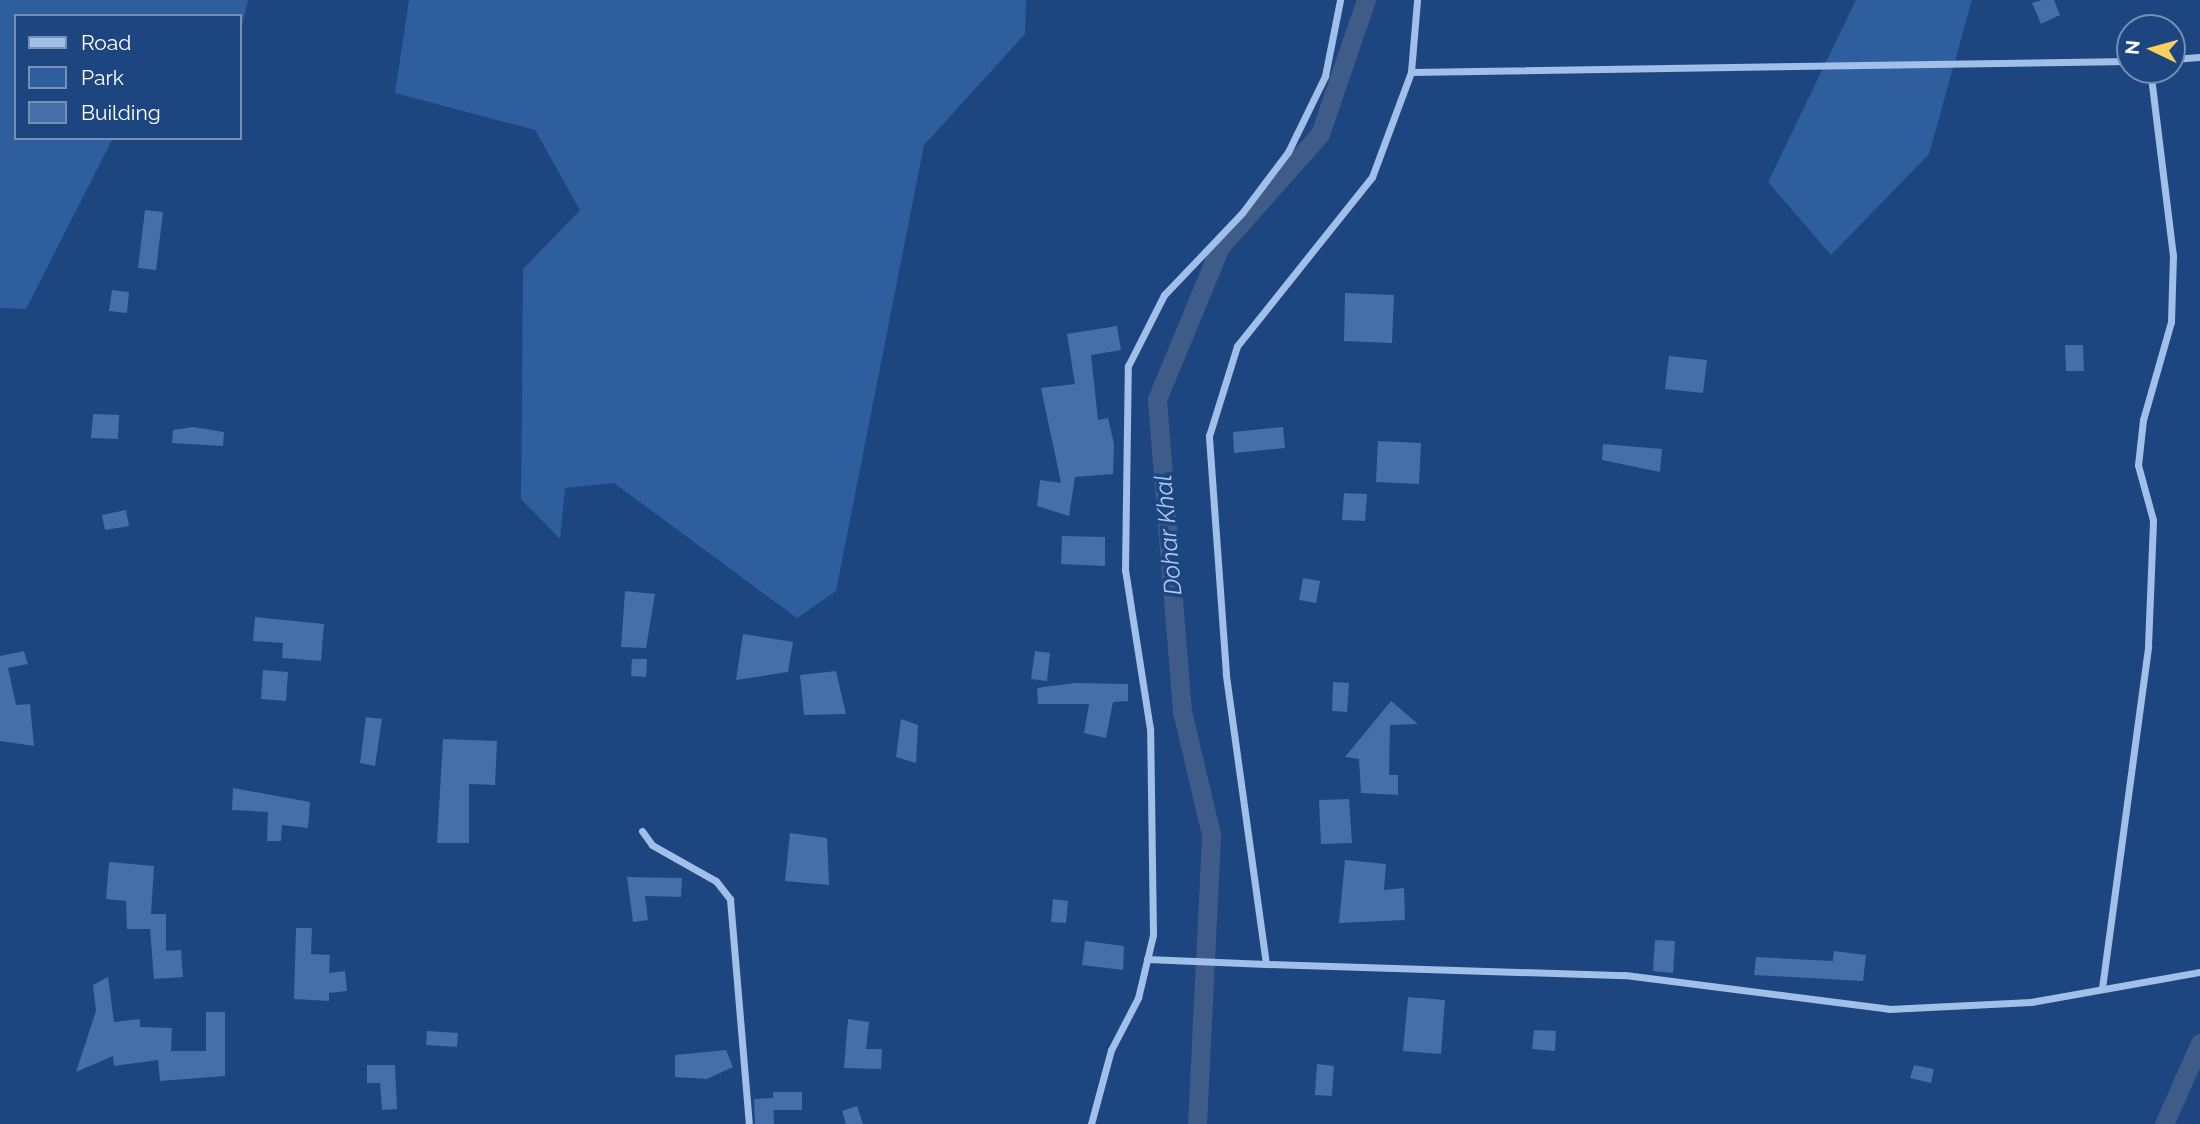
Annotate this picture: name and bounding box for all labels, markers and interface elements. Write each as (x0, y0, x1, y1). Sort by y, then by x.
legend (14, 14, 242, 140)
north arrow (2116, 14, 2186, 84)
text: Road (81, 30, 131, 55)
text: N (2120, 39, 2144, 56)
text: Park (81, 65, 124, 90)
text: Building (81, 100, 161, 125)
water label: Dohar Khal (1148, 473, 1188, 597)

